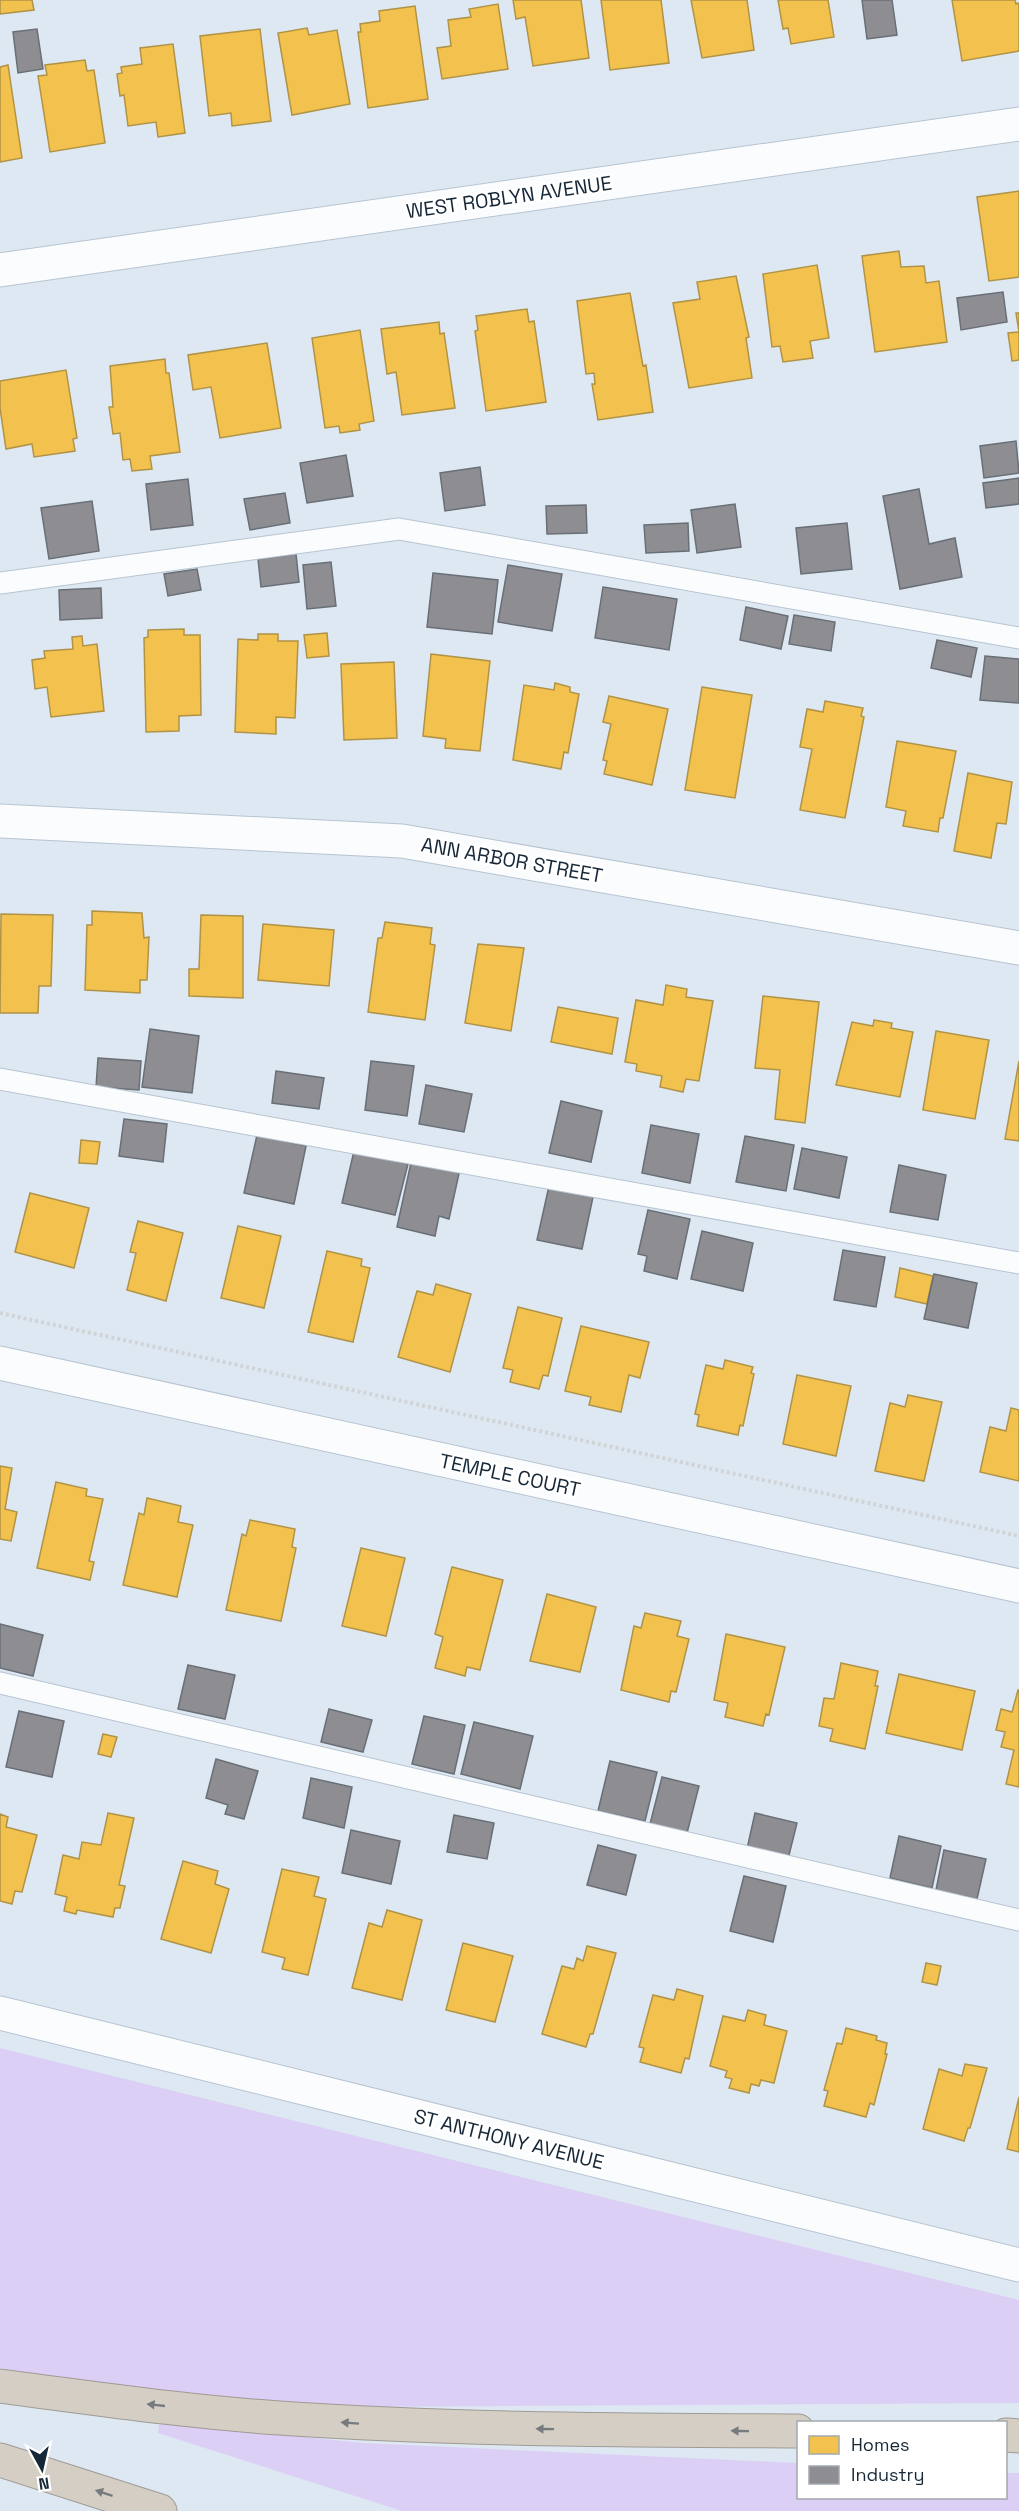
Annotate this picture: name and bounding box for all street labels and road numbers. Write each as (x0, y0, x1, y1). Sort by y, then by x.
street label: WEST ROBLYN AVENUE (404, 170, 614, 224)
street label: ANN ARBOR STREET (419, 831, 605, 889)
street label: TEMPLE COURT (437, 1447, 583, 1503)
street label: ST ANTHONY AVENUE (411, 2103, 607, 2175)

